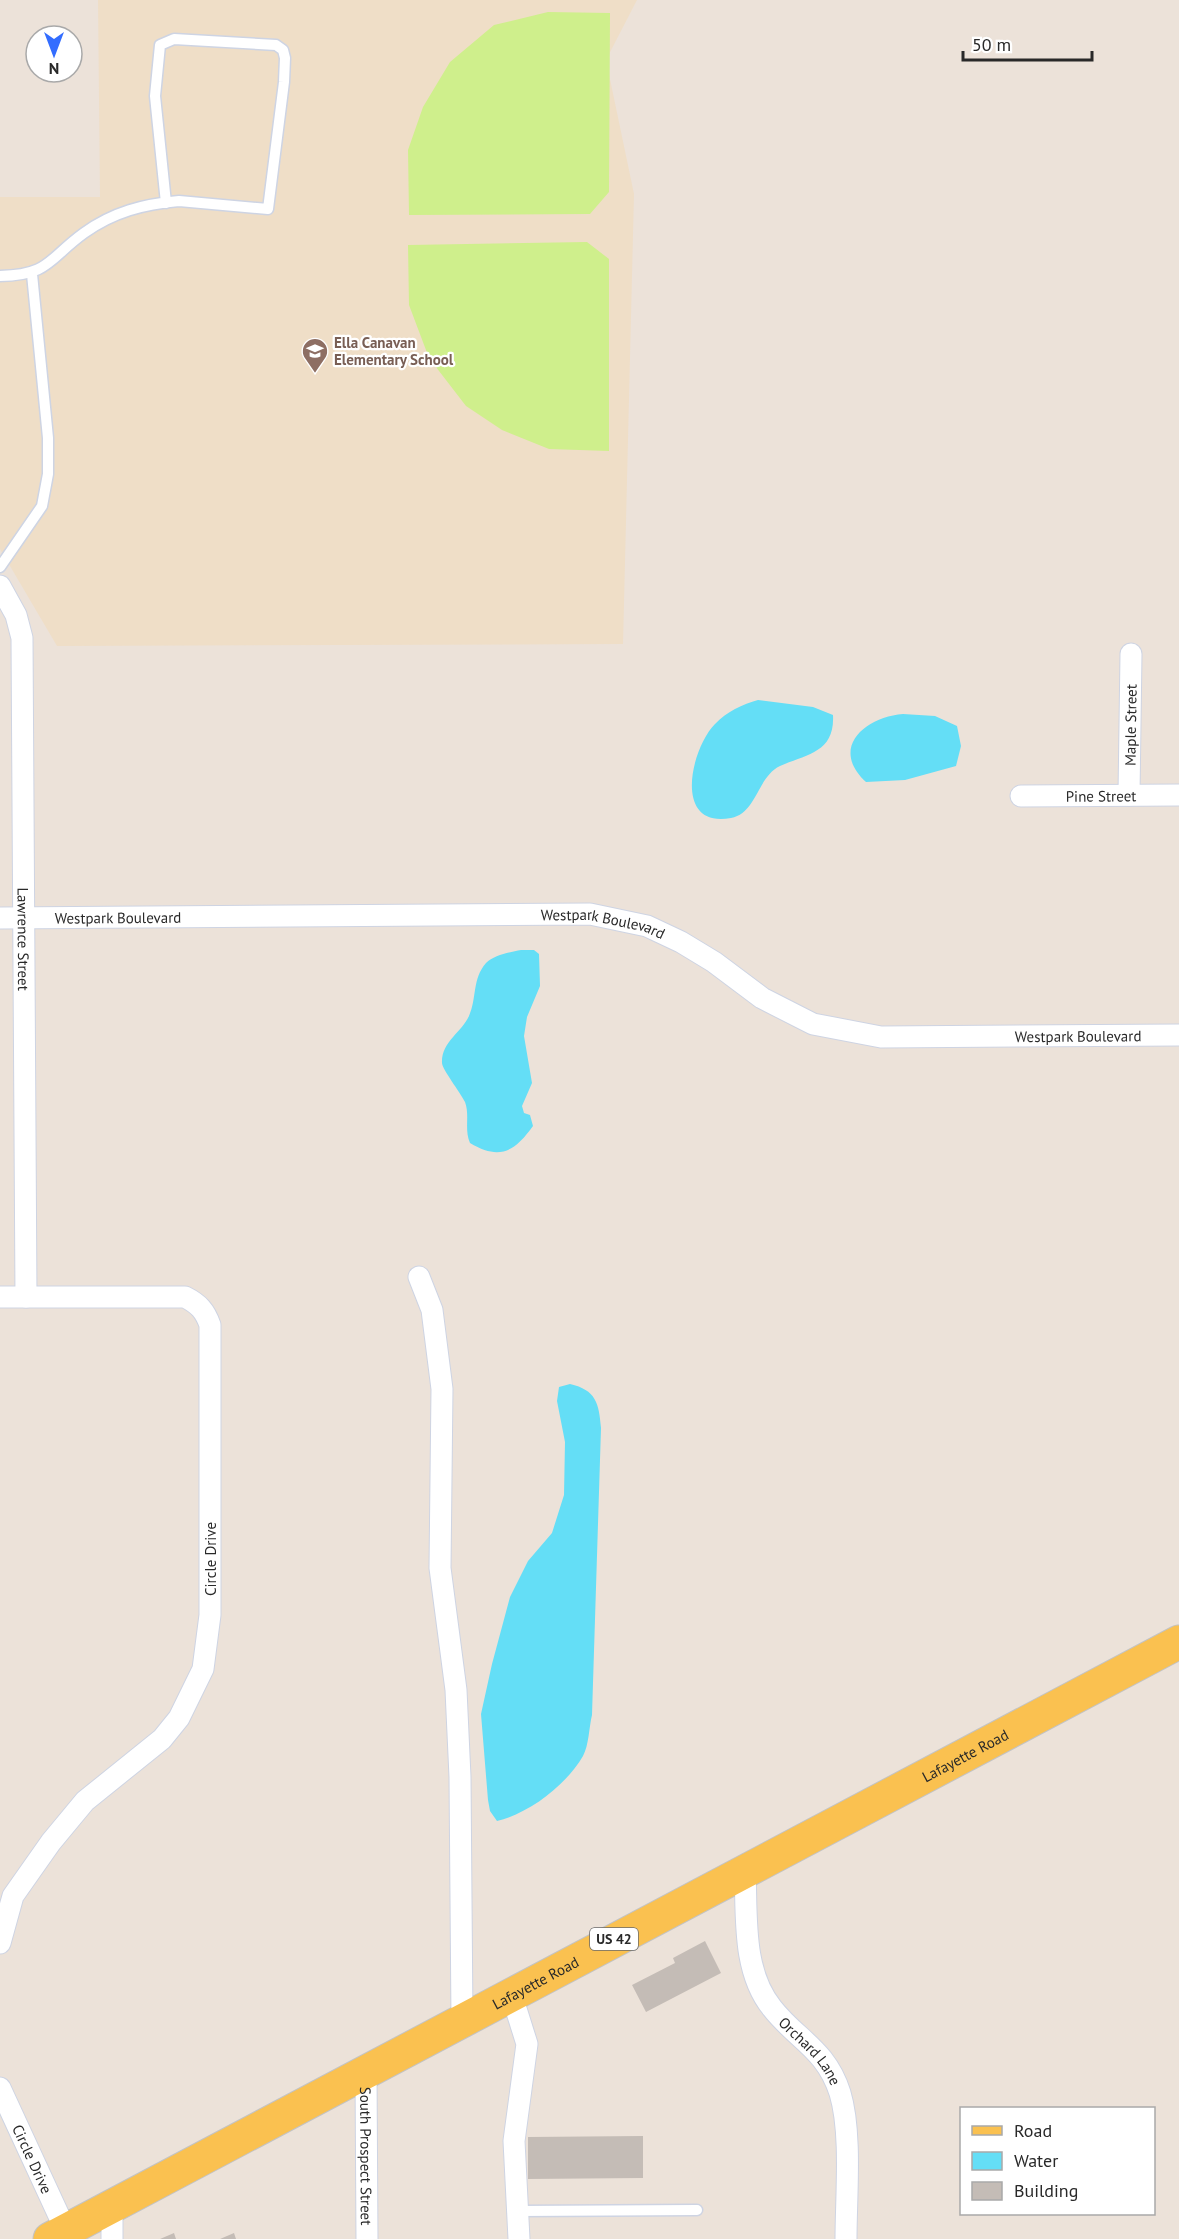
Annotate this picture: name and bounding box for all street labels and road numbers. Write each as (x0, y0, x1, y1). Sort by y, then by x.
street label: Maple Street (1120, 684, 1140, 766)
street label: Pine Street (1066, 786, 1136, 805)
street label: Lawrence Street (14, 887, 34, 991)
street label: Westpark Boulevard (541, 904, 668, 943)
street label: Westpark Boulevard (55, 907, 181, 927)
street label: Westpark Boulevard (1015, 1026, 1142, 1046)
street label: Circle Drive (201, 1522, 220, 1596)
street label: Lafayette Road (918, 1725, 1011, 1786)
road number: US 42 (590, 1928, 638, 1950)
street label: Lafayette Road (489, 1952, 582, 2013)
street label: Orchard Lane (775, 2013, 845, 2088)
street label: South Prospect Street (357, 2087, 376, 2225)
street label: Circle Drive (9, 2121, 57, 2196)

